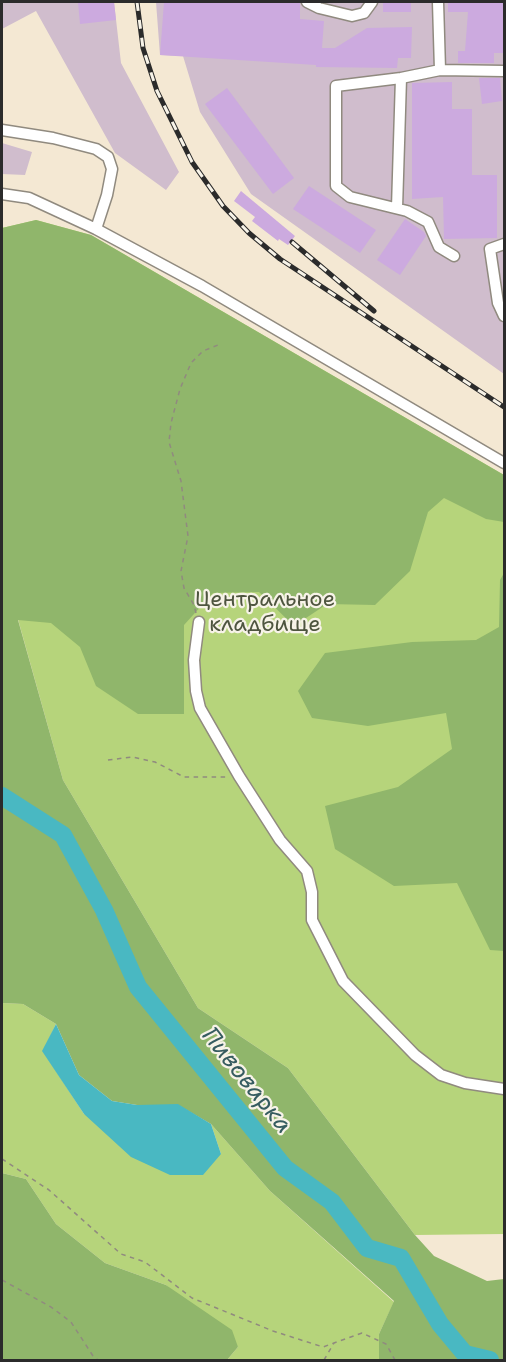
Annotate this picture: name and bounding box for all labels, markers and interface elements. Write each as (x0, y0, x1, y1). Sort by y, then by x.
park label: Центральное кладбище (195, 587, 335, 638)
water label: Пивоварка (195, 1022, 297, 1140)

